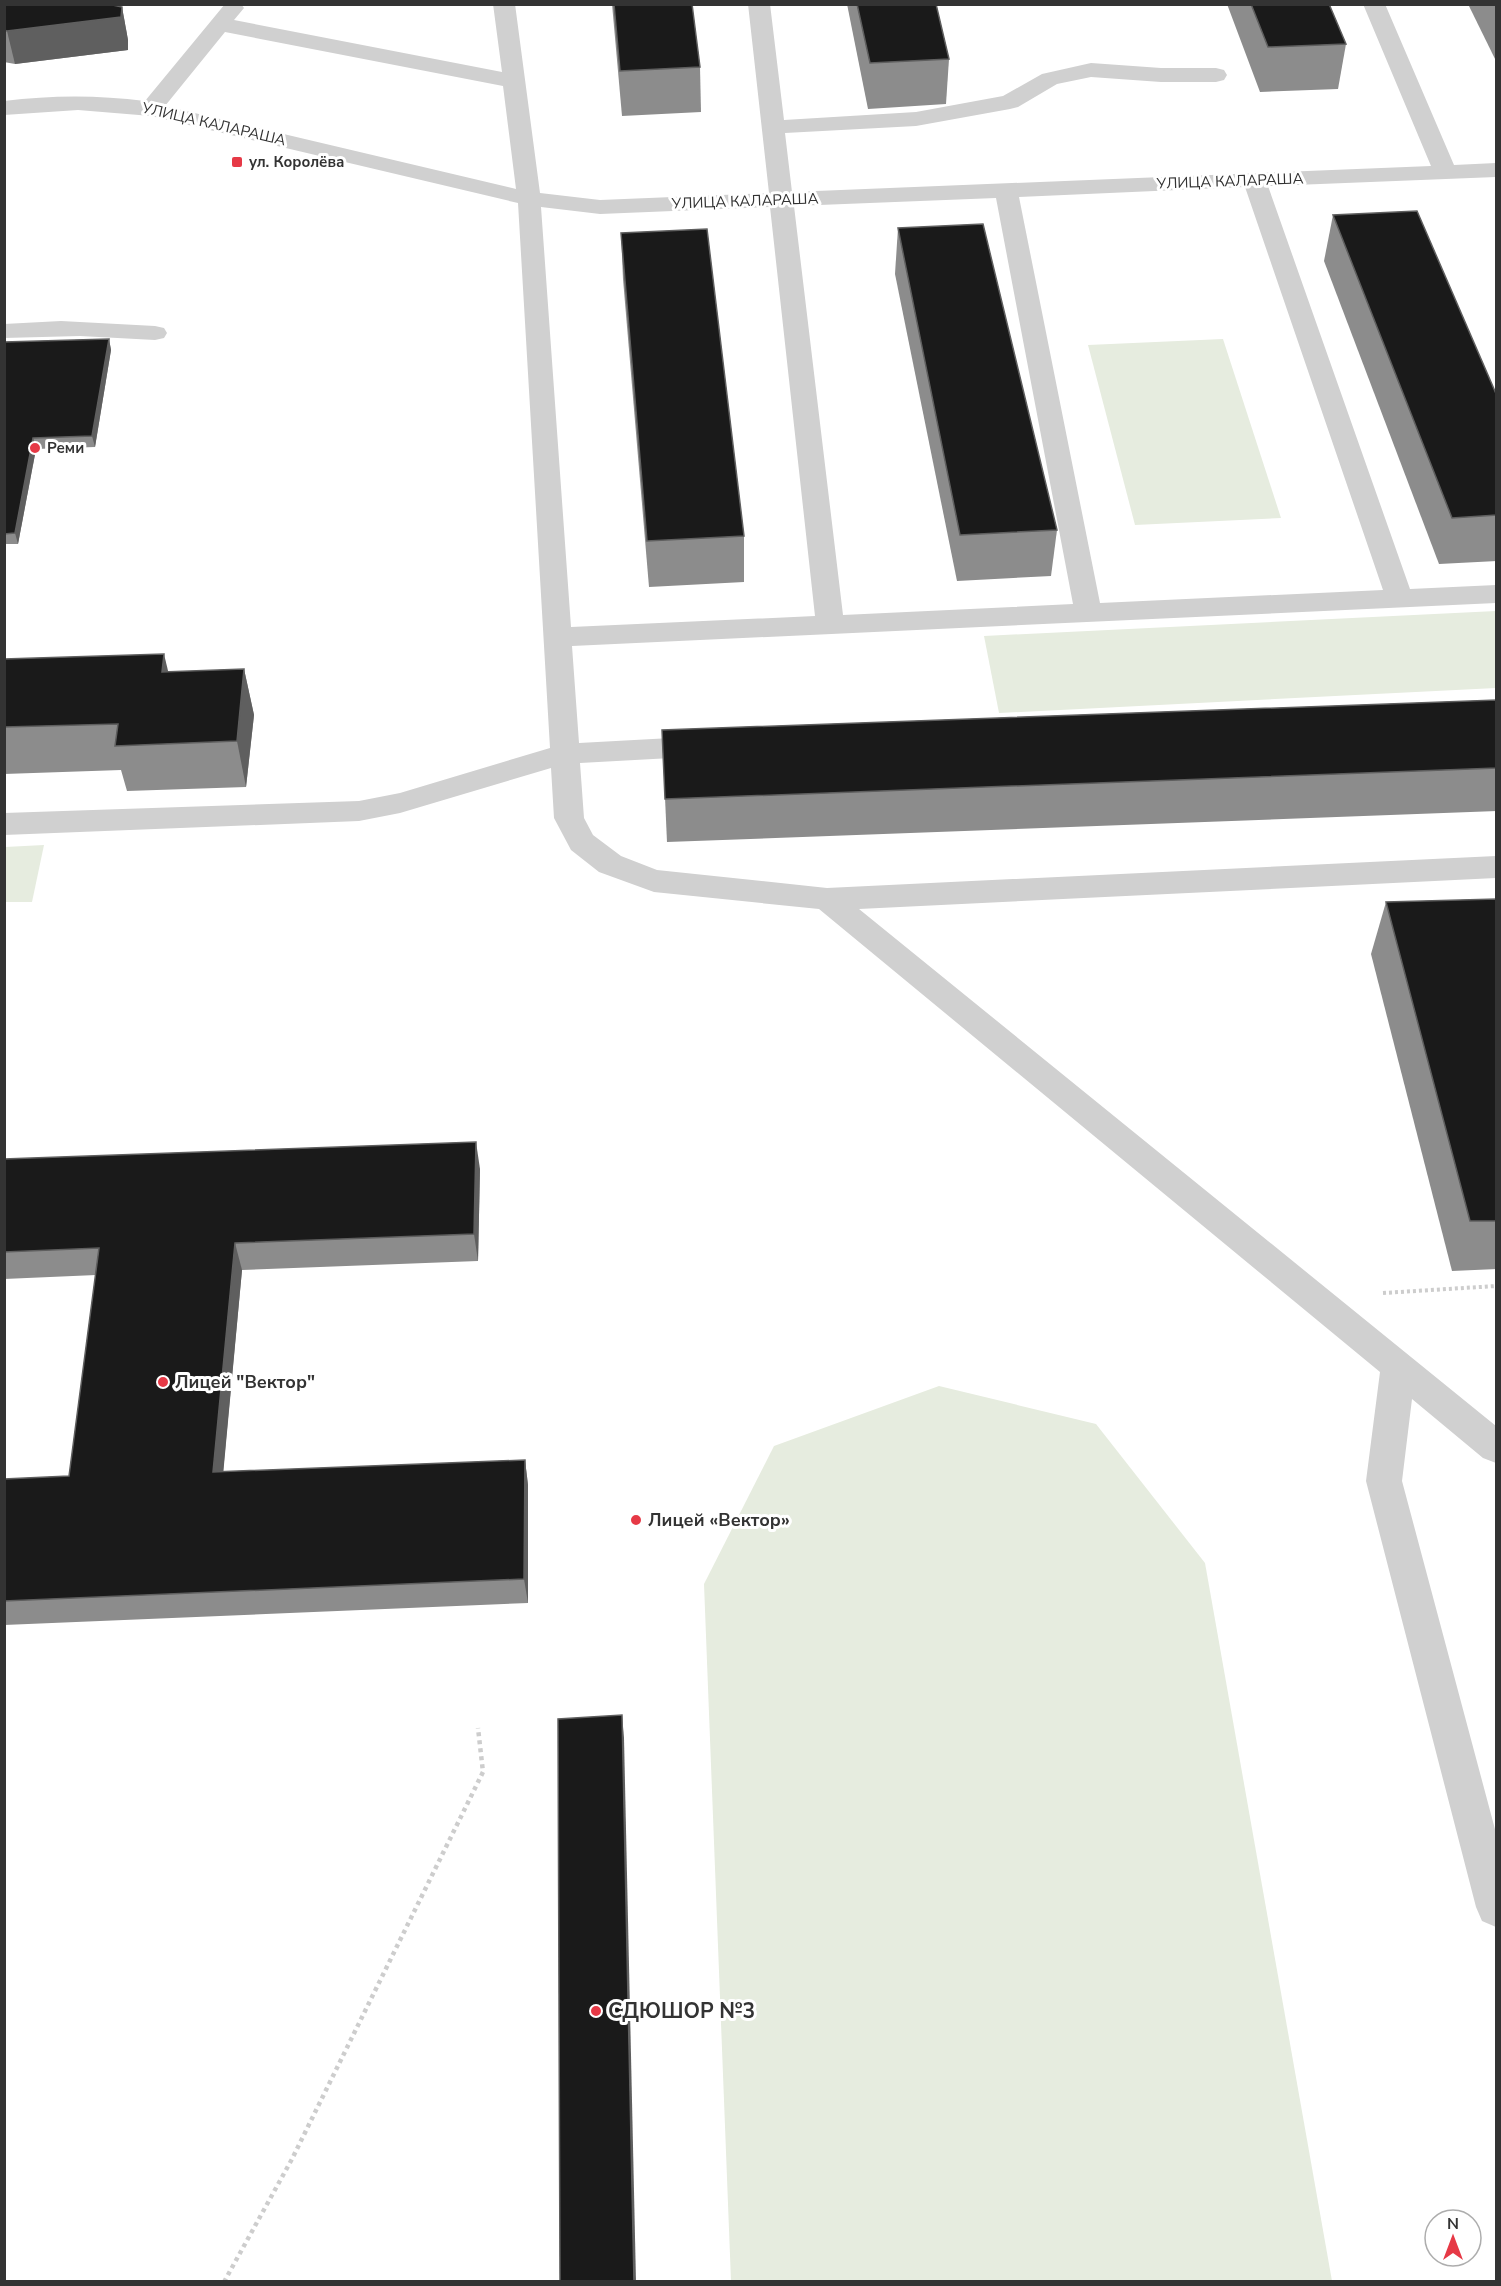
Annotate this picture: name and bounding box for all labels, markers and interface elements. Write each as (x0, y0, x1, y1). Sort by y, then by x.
street label: УЛИЦА КАЛАРАША (139, 98, 288, 150)
place label: ул. Королёва (249, 152, 344, 172)
marker: ул. Королёва (230, 155, 244, 169)
street label: УЛИЦА КАЛАРАША (1155, 168, 1304, 194)
street label: УЛИЦА КАЛАРАША (670, 188, 819, 214)
place label: Реми (47, 438, 84, 458)
marker: Реми (28, 441, 42, 455)
place label: Лицей "Вектор" (175, 1370, 315, 1394)
marker: Лицей "Вектор" (156, 1375, 170, 1389)
place label: Лицей «Вектор» (648, 1508, 790, 1532)
marker: Лицей «Вектор» (629, 1513, 643, 1527)
place label: СДЮШОР №3 (608, 1997, 755, 2025)
marker: СДЮШОР №3 (589, 2004, 603, 2018)
north arrow (1423, 2208, 1483, 2268)
text: N (1447, 2213, 1459, 2235)

